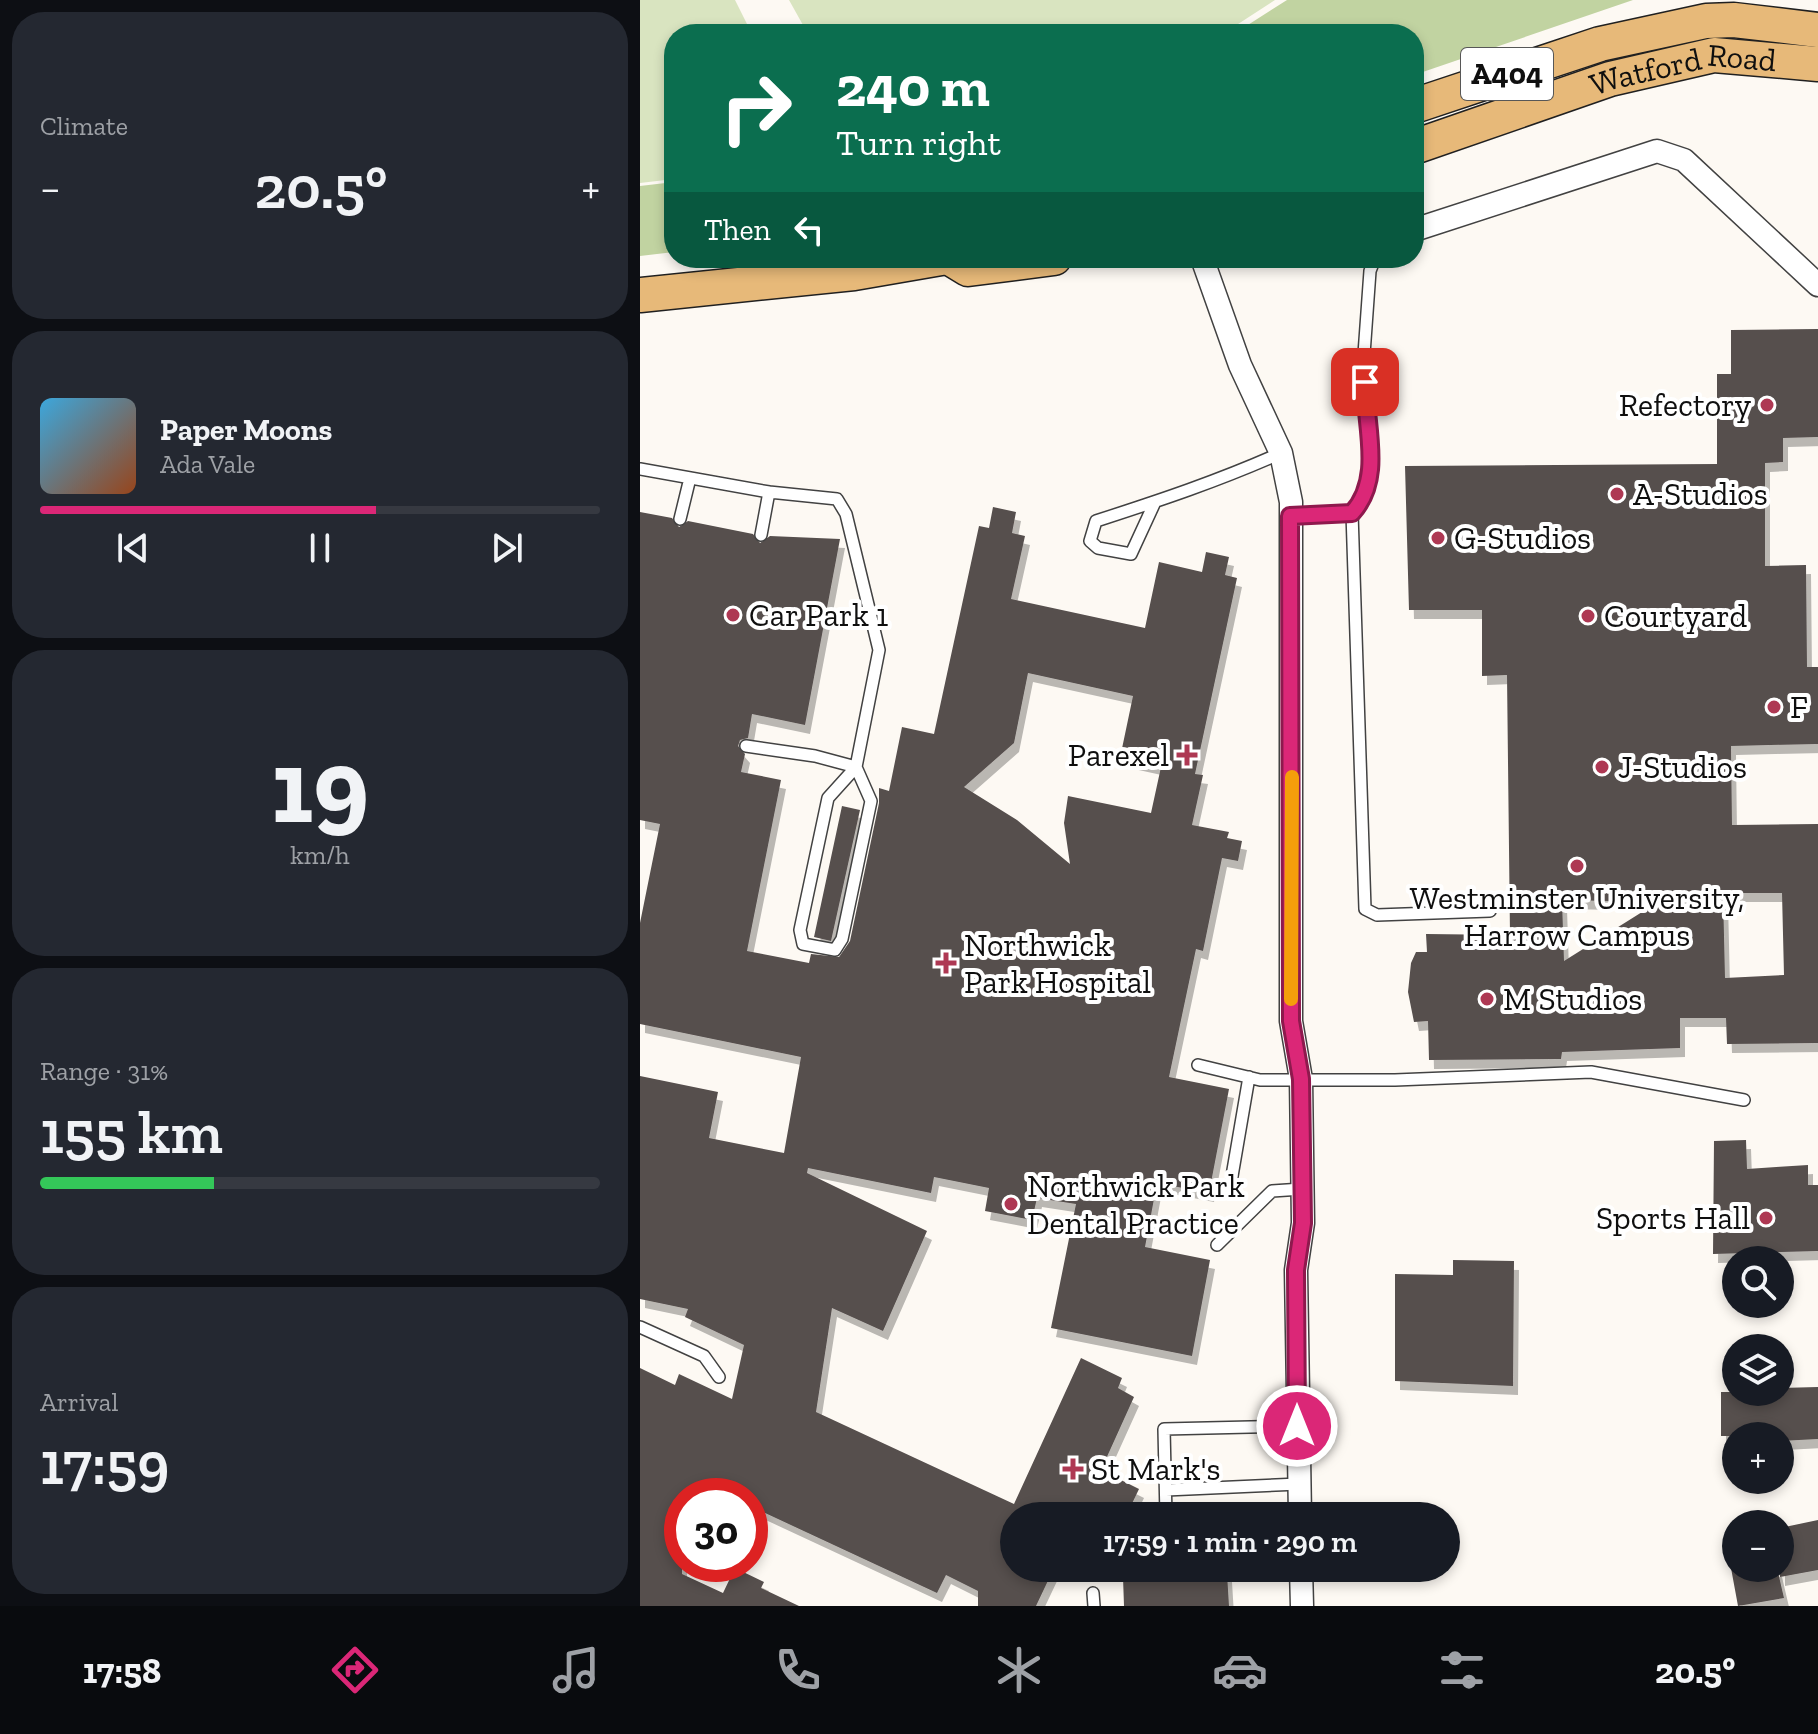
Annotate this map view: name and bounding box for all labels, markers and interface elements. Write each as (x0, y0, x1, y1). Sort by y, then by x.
street label: Watford Road (1585, 36, 1778, 104)
road number: A404 (1461, 48, 1553, 100)
text: 240 m (836, 53, 990, 120)
icon: right (704, 56, 808, 160)
text: Climate (40, 110, 128, 142)
text: Turn right (836, 121, 1001, 164)
text: 20.5° (254, 151, 388, 223)
text: − (40, 161, 61, 214)
text: + (581, 161, 600, 214)
icon: left (787, 208, 831, 252)
text: Then (704, 212, 771, 248)
pin (1331, 348, 1399, 416)
icon: arrive (1343, 360, 1387, 404)
place label: Refectory (1619, 386, 1752, 424)
marker: Refectory (1758, 396, 1776, 414)
text: Paper Moons (160, 412, 332, 448)
text: Ada Vale (160, 448, 255, 480)
place label: A-Studios (1633, 475, 1768, 513)
marker: A-Studios (1608, 485, 1626, 503)
place label: G-Studios (1454, 519, 1591, 557)
icon: previous (111, 526, 155, 570)
icon: pause (298, 526, 342, 570)
icon: next (485, 526, 529, 570)
marker: G-Studios (1429, 529, 1447, 547)
place label: Car Park 1 (749, 596, 888, 634)
place label: Courtyard (1604, 597, 1748, 635)
marker: Car Park 1 (724, 606, 742, 624)
marker: Courtyard (1579, 607, 1597, 625)
place label: F (1790, 688, 1808, 726)
marker: F (1765, 698, 1783, 716)
text: 19 (271, 724, 369, 849)
place label: Parexel (1068, 736, 1169, 774)
marker: Parexel (1176, 744, 1198, 766)
place label: J-Studios (1618, 748, 1747, 786)
marker: J-Studios (1593, 758, 1611, 776)
text: km/h (290, 839, 350, 871)
marker: Westminster University, Harrow Campus (1568, 857, 1586, 875)
place label: Westminster University, Harrow Campus (1410, 879, 1744, 954)
place label: Northwick Park Hospital (964, 926, 1151, 1001)
marker: Northwick Park Hospital (935, 952, 957, 974)
place label: M Studios (1503, 980, 1642, 1018)
marker: M Studios (1478, 990, 1496, 1008)
text: Range · 31% (40, 1055, 168, 1087)
text: 155 km (40, 1096, 223, 1168)
place label: Northwick Park Dental Practice (1027, 1167, 1245, 1242)
marker: Northwick Park Dental Practice (1002, 1195, 1020, 1213)
place label: Sports Hall (1596, 1199, 1750, 1237)
marker: Sports Hall (1757, 1209, 1775, 1227)
map controls (1722, 1246, 1794, 1582)
button: search (1722, 1246, 1794, 1318)
button: layers (1722, 1334, 1794, 1406)
position arrow (1255, 1384, 1339, 1468)
text: Arrival (40, 1386, 118, 1418)
button: + (1722, 1422, 1794, 1494)
text: 17:59 (40, 1427, 169, 1499)
place label: St Mark's (1091, 1450, 1221, 1488)
marker: St Mark's (1062, 1458, 1084, 1480)
speed limit sign: 30 (664, 1478, 768, 1582)
button: − (1722, 1510, 1794, 1582)
text: 17:59 · 1 min · 290 m (1103, 1524, 1357, 1560)
icon: directions (327, 1642, 383, 1698)
icon: music (548, 1642, 604, 1698)
icon: phone (770, 1642, 826, 1698)
icon: climate (991, 1642, 1047, 1698)
icon: car (1212, 1642, 1268, 1698)
icon: filters (1434, 1642, 1490, 1698)
text: 17:58 (83, 1649, 161, 1692)
text: 20.5° (1655, 1649, 1735, 1692)

